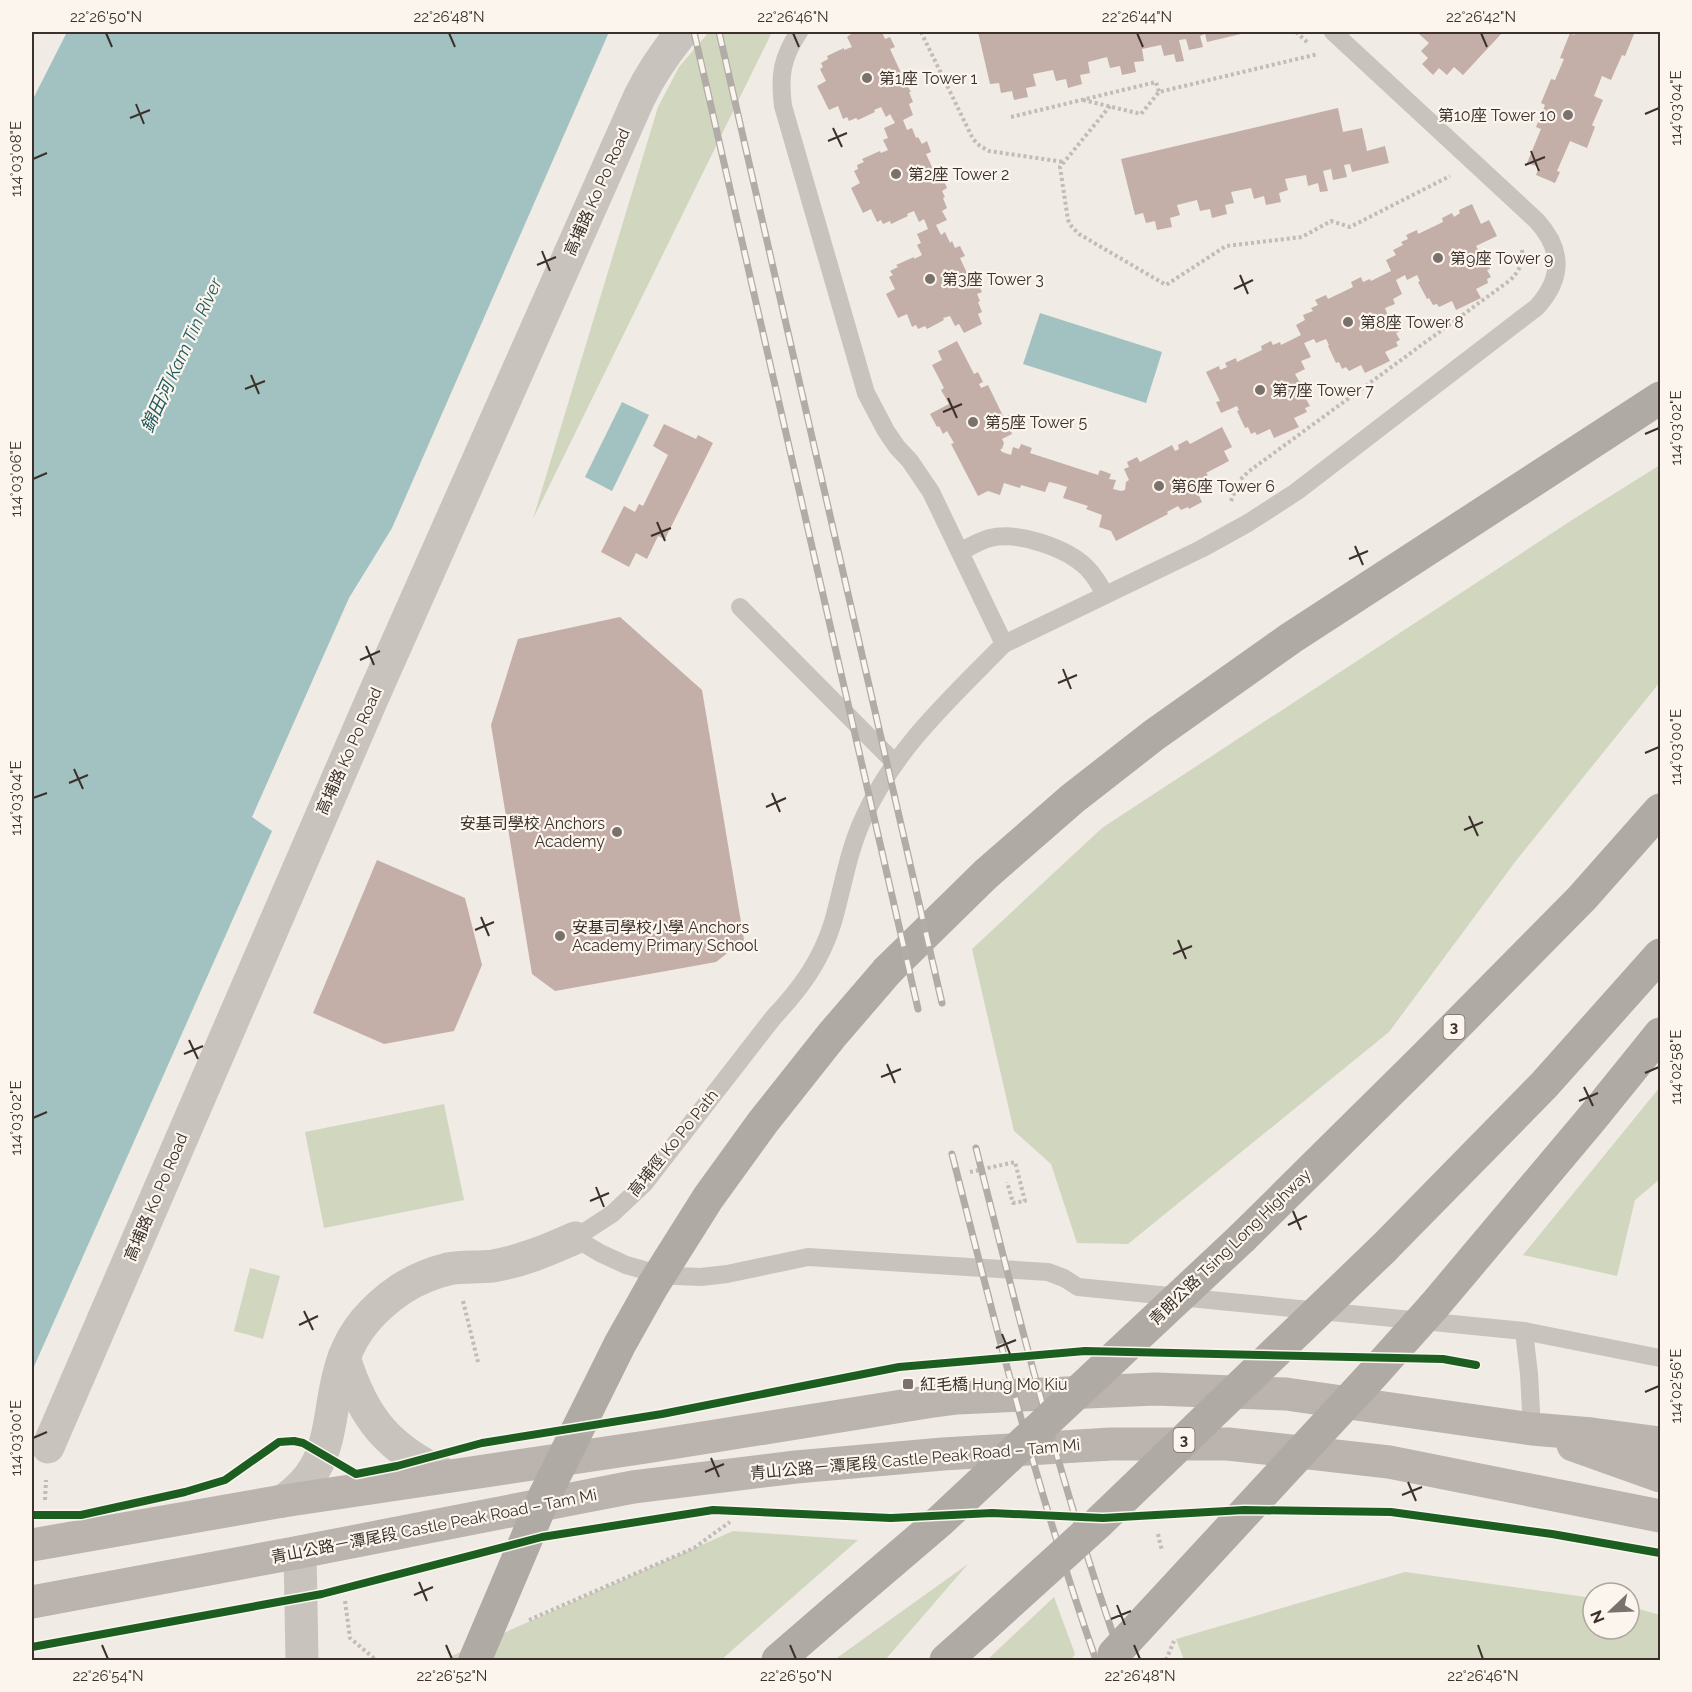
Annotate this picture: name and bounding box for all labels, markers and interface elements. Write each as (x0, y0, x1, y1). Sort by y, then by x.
text: 22°26'50"N (70, 8, 142, 26)
text: 22°26'48"N (413, 8, 485, 26)
text: 22°26'46"N (757, 8, 829, 26)
text: 22°26'44"N (1102, 8, 1172, 26)
text: 22°26'42"N (1446, 8, 1516, 26)
place label: 第1座 Tower 1 (879, 69, 978, 88)
text: 114°03'04"E (1667, 70, 1685, 146)
marker: 第1座 Tower 1 (860, 71, 874, 85)
place label: 第10座 Tower 10 (1438, 106, 1556, 125)
marker: 第10座 Tower 10 (1561, 108, 1575, 122)
text: 114°03'08"E (7, 121, 25, 197)
street label: 高埔路 Ko Po Road (560, 125, 634, 259)
place label: 第2座 Tower 2 (908, 165, 1009, 184)
marker: 第2座 Tower 2 (889, 167, 903, 181)
place label: 第9座 Tower 9 (1450, 249, 1553, 268)
marker: 第9座 Tower 9 (1431, 251, 1445, 265)
place label: 第3座 Tower 3 (942, 270, 1044, 289)
marker: 第3座 Tower 3 (923, 272, 937, 286)
water label: 錦田河 Kam Tin River (136, 274, 226, 435)
place label: 第8座 Tower 8 (1360, 313, 1464, 332)
marker: 第8座 Tower 8 (1341, 315, 1355, 329)
place label: 第7座 Tower 7 (1272, 381, 1374, 400)
marker: 第7座 Tower 7 (1253, 383, 1267, 397)
text: 114°03'02"E (1667, 390, 1685, 466)
place label: 第5座 Tower 5 (985, 413, 1087, 432)
marker: 第5座 Tower 5 (966, 415, 980, 429)
text: 114°03'06"E (7, 441, 25, 517)
place label: 第6座 Tower 6 (1171, 477, 1275, 496)
marker: 第6座 Tower 6 (1152, 479, 1166, 493)
street label: 高埔路 Ko Po Road (312, 684, 386, 818)
text: 114°03'00"E (1667, 709, 1685, 785)
text: 114°03'04"E (7, 760, 25, 836)
place label: 安基司學校 Anchors Academy (460, 814, 605, 851)
marker: 安基司學校 Anchors Academy (610, 825, 624, 839)
place label: 安基司學校小學 Anchors Academy Primary School (572, 918, 759, 955)
marker: 安基司學校小學 Anchors Academy Primary School (553, 929, 567, 943)
road number: 3 (1444, 1015, 1464, 1039)
text: 114°02'58"E (1667, 1030, 1685, 1104)
text: 114°03'02"E (7, 1080, 25, 1156)
street label: 高埔徑 Ko Po Path (624, 1086, 722, 1200)
street label: 高埔路 Ko Po Road (120, 1130, 192, 1264)
street label: 青朗公路 Tsing Long Highway (1145, 1165, 1315, 1329)
text: 114°02'56"E (1667, 1349, 1685, 1423)
place label: 紅毛橋 Hung Mo Kiu (920, 1375, 1067, 1394)
marker: 紅毛橋 Hung Mo Kiu (901, 1377, 915, 1391)
text: 114°03'00"E (7, 1400, 25, 1476)
road number: 3 (1174, 1428, 1194, 1452)
street label: 青山公路－潭尾段 Castle Peak Road – Tam Mi (749, 1435, 1081, 1483)
street label: 青山公路－潭尾段 Castle Peak Road – Tam Mi (269, 1485, 599, 1567)
north arrow (1581, 1581, 1641, 1641)
text: N (1587, 1607, 1609, 1626)
text: 22°26'54"N (72, 1667, 144, 1685)
text: 22°26'52"N (417, 1667, 487, 1685)
text: 22°26'50"N (760, 1667, 832, 1685)
text: 22°26'48"N (1104, 1667, 1176, 1685)
text: 22°26'46"N (1447, 1667, 1519, 1685)

